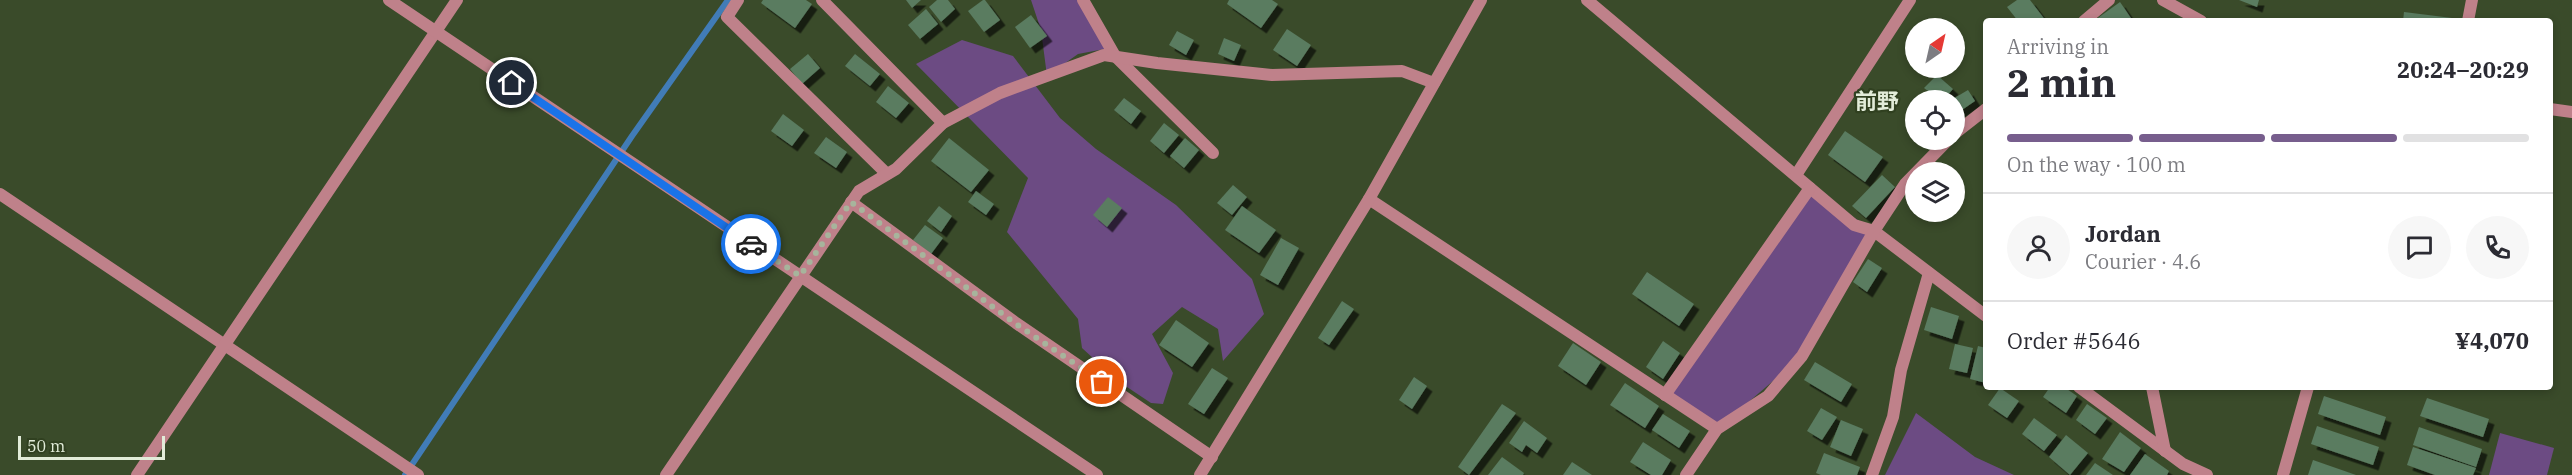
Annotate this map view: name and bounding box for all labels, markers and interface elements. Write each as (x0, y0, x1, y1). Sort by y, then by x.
north arrow (1905, 18, 1965, 78)
map controls (1905, 18, 1965, 222)
text: Arriving in (2007, 33, 2109, 60)
text: 20:24–20:29 (2397, 55, 2529, 84)
pin (486, 57, 537, 108)
text: 2 min (2007, 57, 2116, 108)
icon: home (495, 66, 528, 99)
district label: 前野 (1855, 86, 1899, 115)
button: locate (1905, 90, 1965, 150)
text: On the way · 100 m (2007, 151, 2186, 178)
button: layers (1905, 162, 1965, 222)
courier (721, 214, 781, 274)
button: person (2007, 216, 2070, 279)
button: chat (2388, 216, 2451, 279)
button: phone (2466, 216, 2529, 279)
text: Jordan (2085, 219, 2161, 248)
icon: car (735, 228, 768, 261)
text: Courier · 4.6 (2085, 248, 2201, 275)
text: Order #5646 (2007, 326, 2141, 355)
text: ¥4,070 (2455, 326, 2529, 355)
pin (1076, 356, 1127, 407)
icon: bag (1085, 365, 1118, 398)
scale bar (18, 433, 165, 460)
text: 50 m (27, 436, 65, 456)

